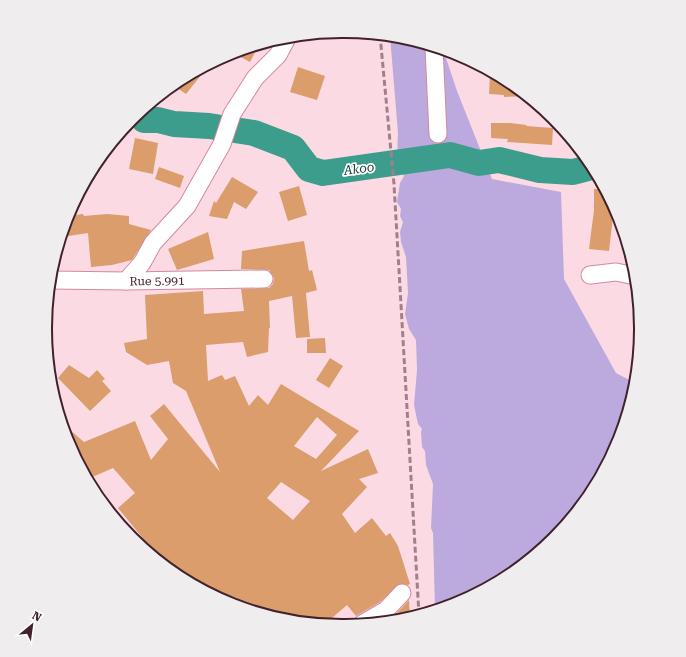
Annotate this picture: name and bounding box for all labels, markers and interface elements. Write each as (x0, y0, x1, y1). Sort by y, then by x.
water label: Akoo (342, 159, 375, 178)
street label: Rue 5.991 (129, 274, 185, 288)
north arrow (12, 605, 52, 645)
text: N (30, 609, 44, 625)

